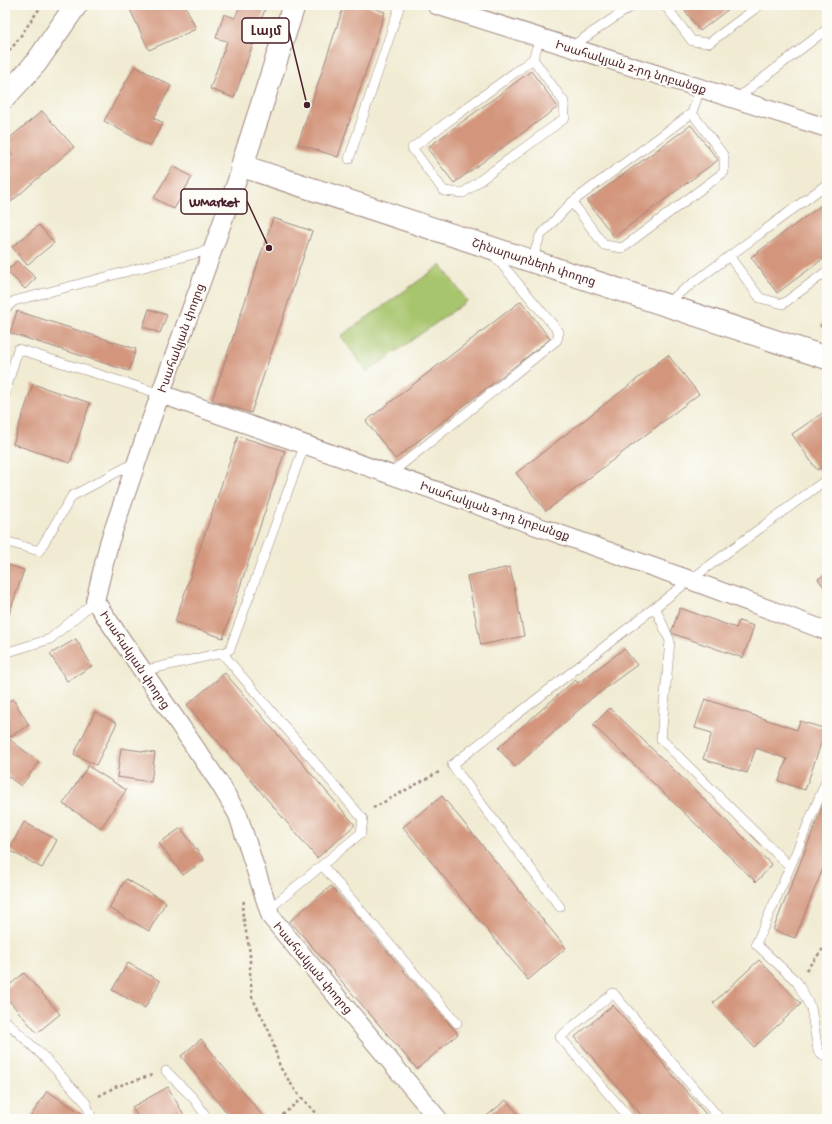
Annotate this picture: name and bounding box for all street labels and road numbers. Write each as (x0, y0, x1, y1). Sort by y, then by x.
street label: Իսահակյան 2-րդ նրբանցք (553, 38, 708, 99)
street label: Շինարարների փողոց (470, 236, 598, 291)
street label: Իսահակյան փողոց (156, 282, 209, 395)
street label: Իսահակյան 3-րդ նրբանցք (418, 480, 571, 545)
street label: Իսահակյան փողոց (95, 609, 172, 713)
street label: Իսահակյան փողոց (269, 920, 355, 1018)

